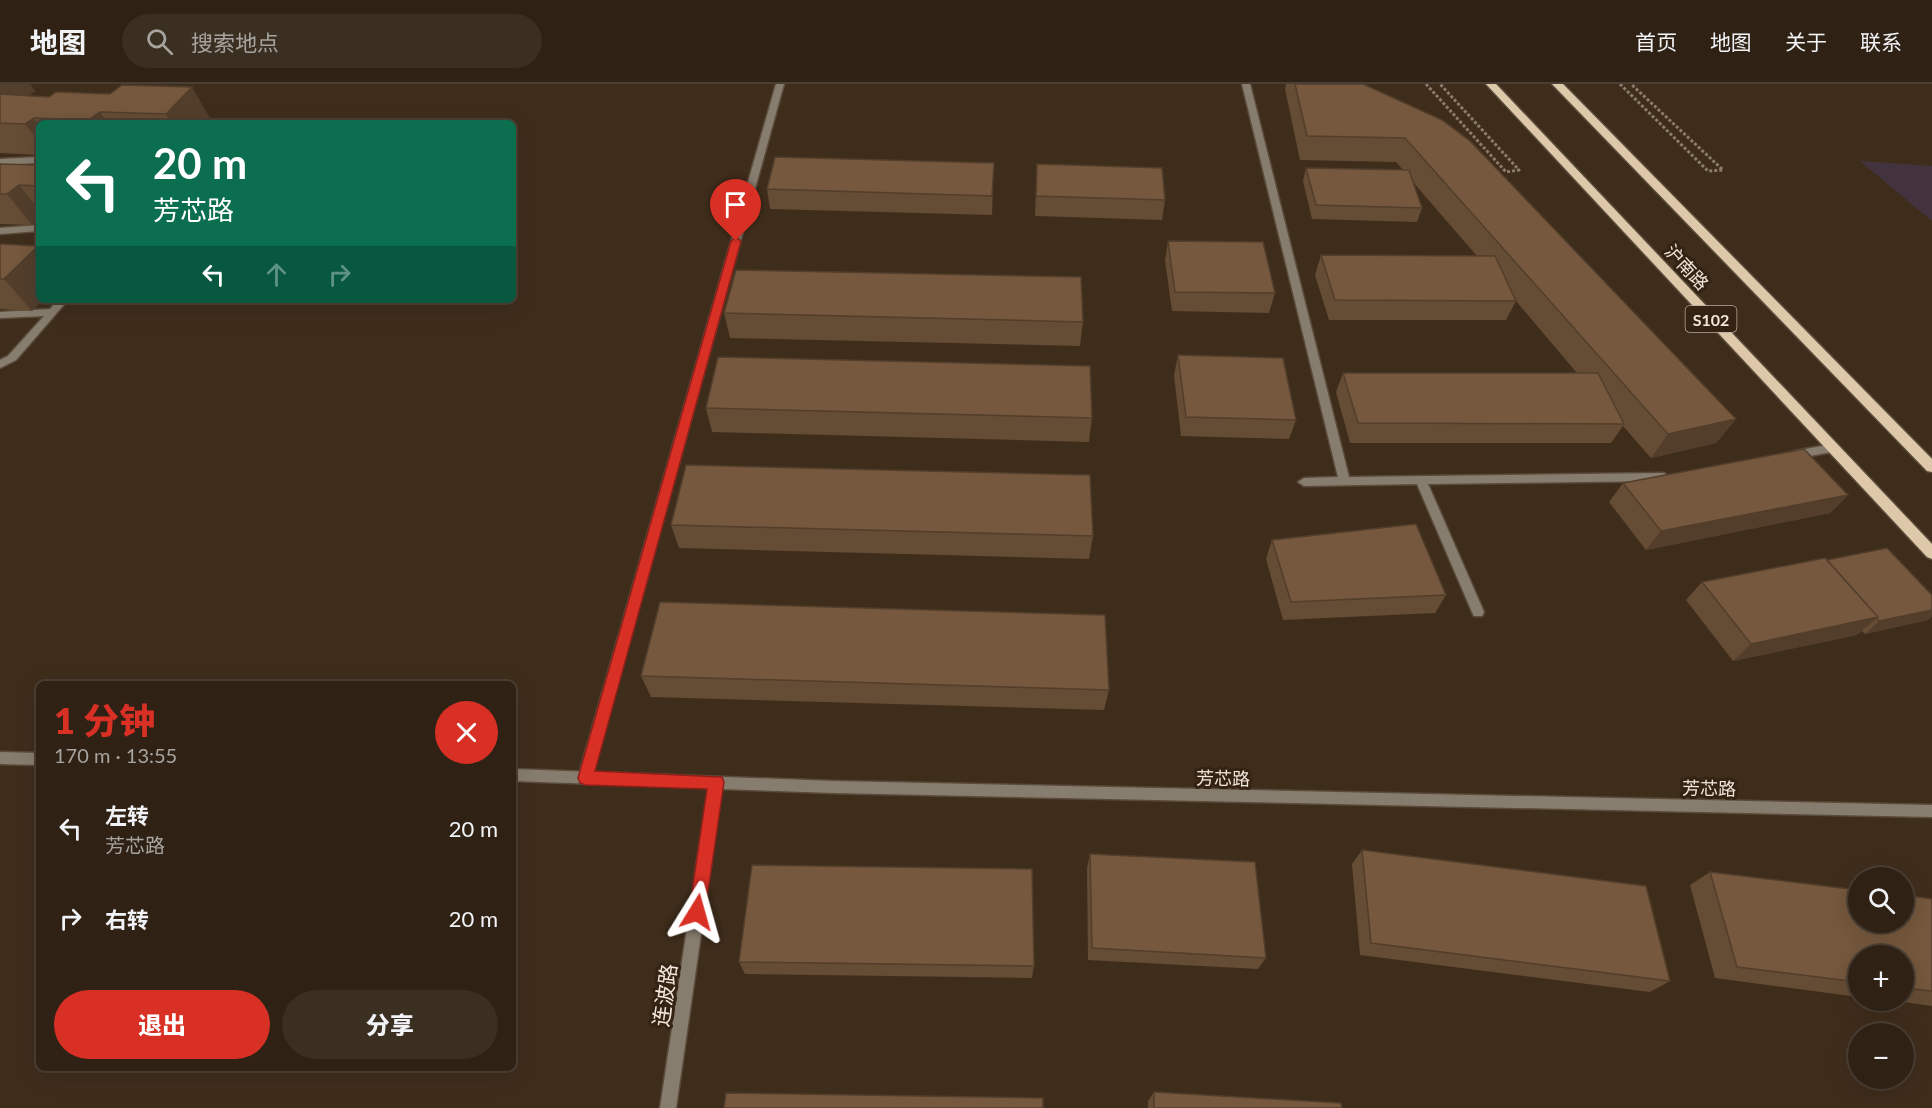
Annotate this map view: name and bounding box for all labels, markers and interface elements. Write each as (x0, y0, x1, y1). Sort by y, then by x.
search box (122, 14, 542, 68)
text: 地图 (30, 25, 86, 59)
icon: search (143, 25, 176, 58)
text: 搜索地点 (191, 29, 279, 56)
text: 首页 (1635, 29, 1677, 54)
text: 地图 (1710, 29, 1752, 54)
text: 关于 (1785, 29, 1827, 54)
text: 联系 (1860, 29, 1902, 54)
text: 20 m (153, 138, 247, 188)
icon: left (54, 144, 132, 222)
pin (710, 179, 761, 241)
icon: arrive (719, 188, 752, 221)
text: 芳芯路 (153, 193, 234, 226)
street label: 沪南路 (1661, 240, 1713, 294)
icon: left (197, 258, 230, 291)
icon: ahead (260, 258, 293, 291)
icon: right (323, 258, 356, 291)
road number: S102 (1686, 306, 1736, 332)
text: 1 分钟 (54, 698, 155, 742)
button: close (435, 701, 498, 764)
text: 170 m · 13:55 (54, 743, 177, 767)
street label: 芳芯路 (1196, 767, 1250, 789)
street label: 芳芯路 (1682, 777, 1736, 799)
text: 左转 (105, 802, 149, 829)
icon: left (54, 812, 87, 845)
text: 20 m (449, 815, 498, 842)
text: 芳芯路 (105, 833, 165, 857)
map controls (1848, 867, 1914, 1089)
button: search (1848, 867, 1914, 933)
position arrow (665, 880, 729, 944)
icon: right (54, 902, 87, 935)
text: 20 m (449, 905, 498, 932)
text: 右转 (105, 906, 149, 933)
button: + (1848, 945, 1914, 1011)
street label: 连波路 (647, 962, 681, 1028)
button: 退出 (54, 990, 270, 1059)
button: 分享 (282, 990, 498, 1059)
button: − (1848, 1023, 1914, 1089)

